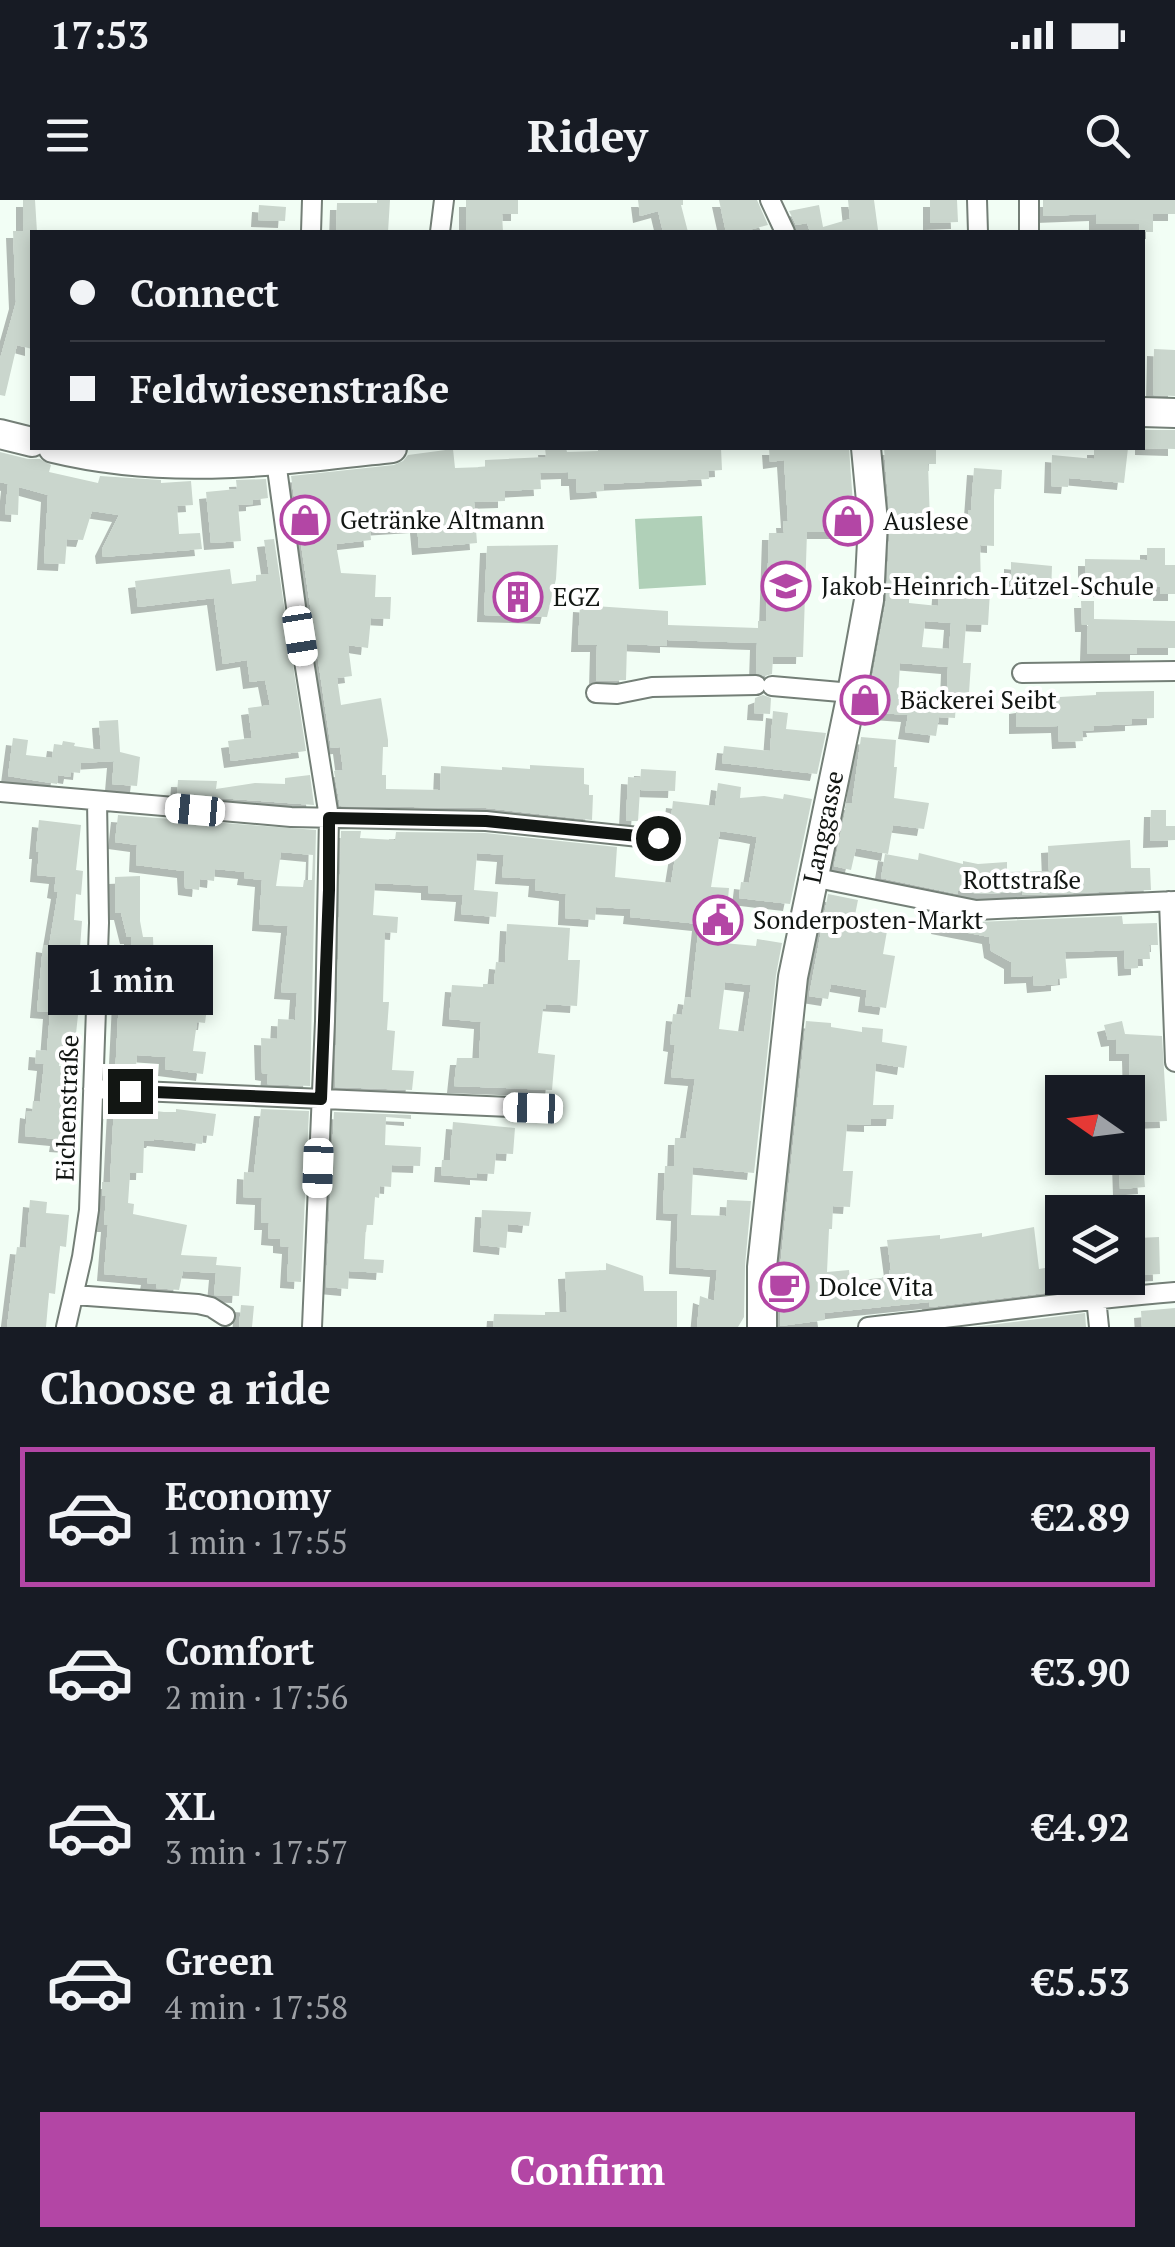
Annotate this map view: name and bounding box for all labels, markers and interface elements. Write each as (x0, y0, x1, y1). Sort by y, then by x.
text: 17:53 (50, 10, 149, 60)
text: Ridey (527, 105, 648, 165)
icon: menu (40, 108, 95, 163)
icon: search (1080, 108, 1135, 163)
text: Connect (130, 268, 279, 318)
text: Feldwiesenstraße (130, 364, 449, 414)
shop icon: Getränke Altmann (279, 494, 331, 546)
shop icon: Auslese (822, 495, 874, 547)
place label: Getränke Altmann (340, 503, 545, 536)
place label: Auslese (883, 504, 969, 537)
school or university icon: Jakob-Heinrich-Lützel-Schule (760, 560, 812, 612)
place label: Jakob-Heinrich-Lützel-Schule (821, 569, 1154, 602)
building icon: EGZ (492, 571, 544, 623)
place label: EGZ (553, 580, 600, 613)
car (280, 604, 320, 668)
shop icon: Bäckerei Seibt (839, 674, 891, 726)
place label: Bäckerei Seibt (900, 683, 1057, 716)
street label: Langgasse (794, 768, 851, 886)
car (164, 792, 226, 828)
route start (636, 816, 681, 861)
street label: Rottstraße (963, 863, 1081, 896)
public building icon: Sonderposten-Markt (692, 894, 744, 946)
place label: Sonderposten-Markt (753, 903, 983, 936)
callout: 1 min (48, 946, 212, 1016)
text: 1 min (87, 959, 174, 1001)
street label: Eichenstraße (47, 1034, 86, 1182)
route end (108, 1069, 153, 1114)
north arrow (1045, 1075, 1145, 1175)
map controls (1045, 1075, 1145, 1295)
car (502, 1092, 564, 1124)
car (302, 1137, 334, 1199)
button: layers (1045, 1195, 1145, 1295)
cafe icon: Dolce Vita (758, 1261, 810, 1313)
place label: Dolce Vita (819, 1270, 934, 1303)
text: Choose a ride (40, 1357, 331, 1417)
text: Economy (165, 1471, 331, 1521)
icon: car (45, 1472, 135, 1562)
text: €2.89 (1033, 1492, 1130, 1542)
text: 1 min · 17:55 (165, 1521, 348, 1563)
text: Comfort (165, 1626, 314, 1676)
icon: car (45, 1627, 135, 1717)
text: €3.90 (1033, 1647, 1130, 1697)
text: 2 min · 17:56 (165, 1676, 348, 1718)
text: XL (165, 1781, 215, 1831)
icon: car (45, 1782, 135, 1872)
text: €4.92 (1033, 1802, 1130, 1852)
text: 3 min · 17:57 (165, 1831, 348, 1873)
text: Green (165, 1936, 274, 1986)
icon: car (45, 1937, 135, 2027)
text: €5.53 (1033, 1957, 1130, 2007)
text: 4 min · 17:58 (165, 1986, 348, 2028)
button: Confirm (40, 2112, 1135, 2227)

